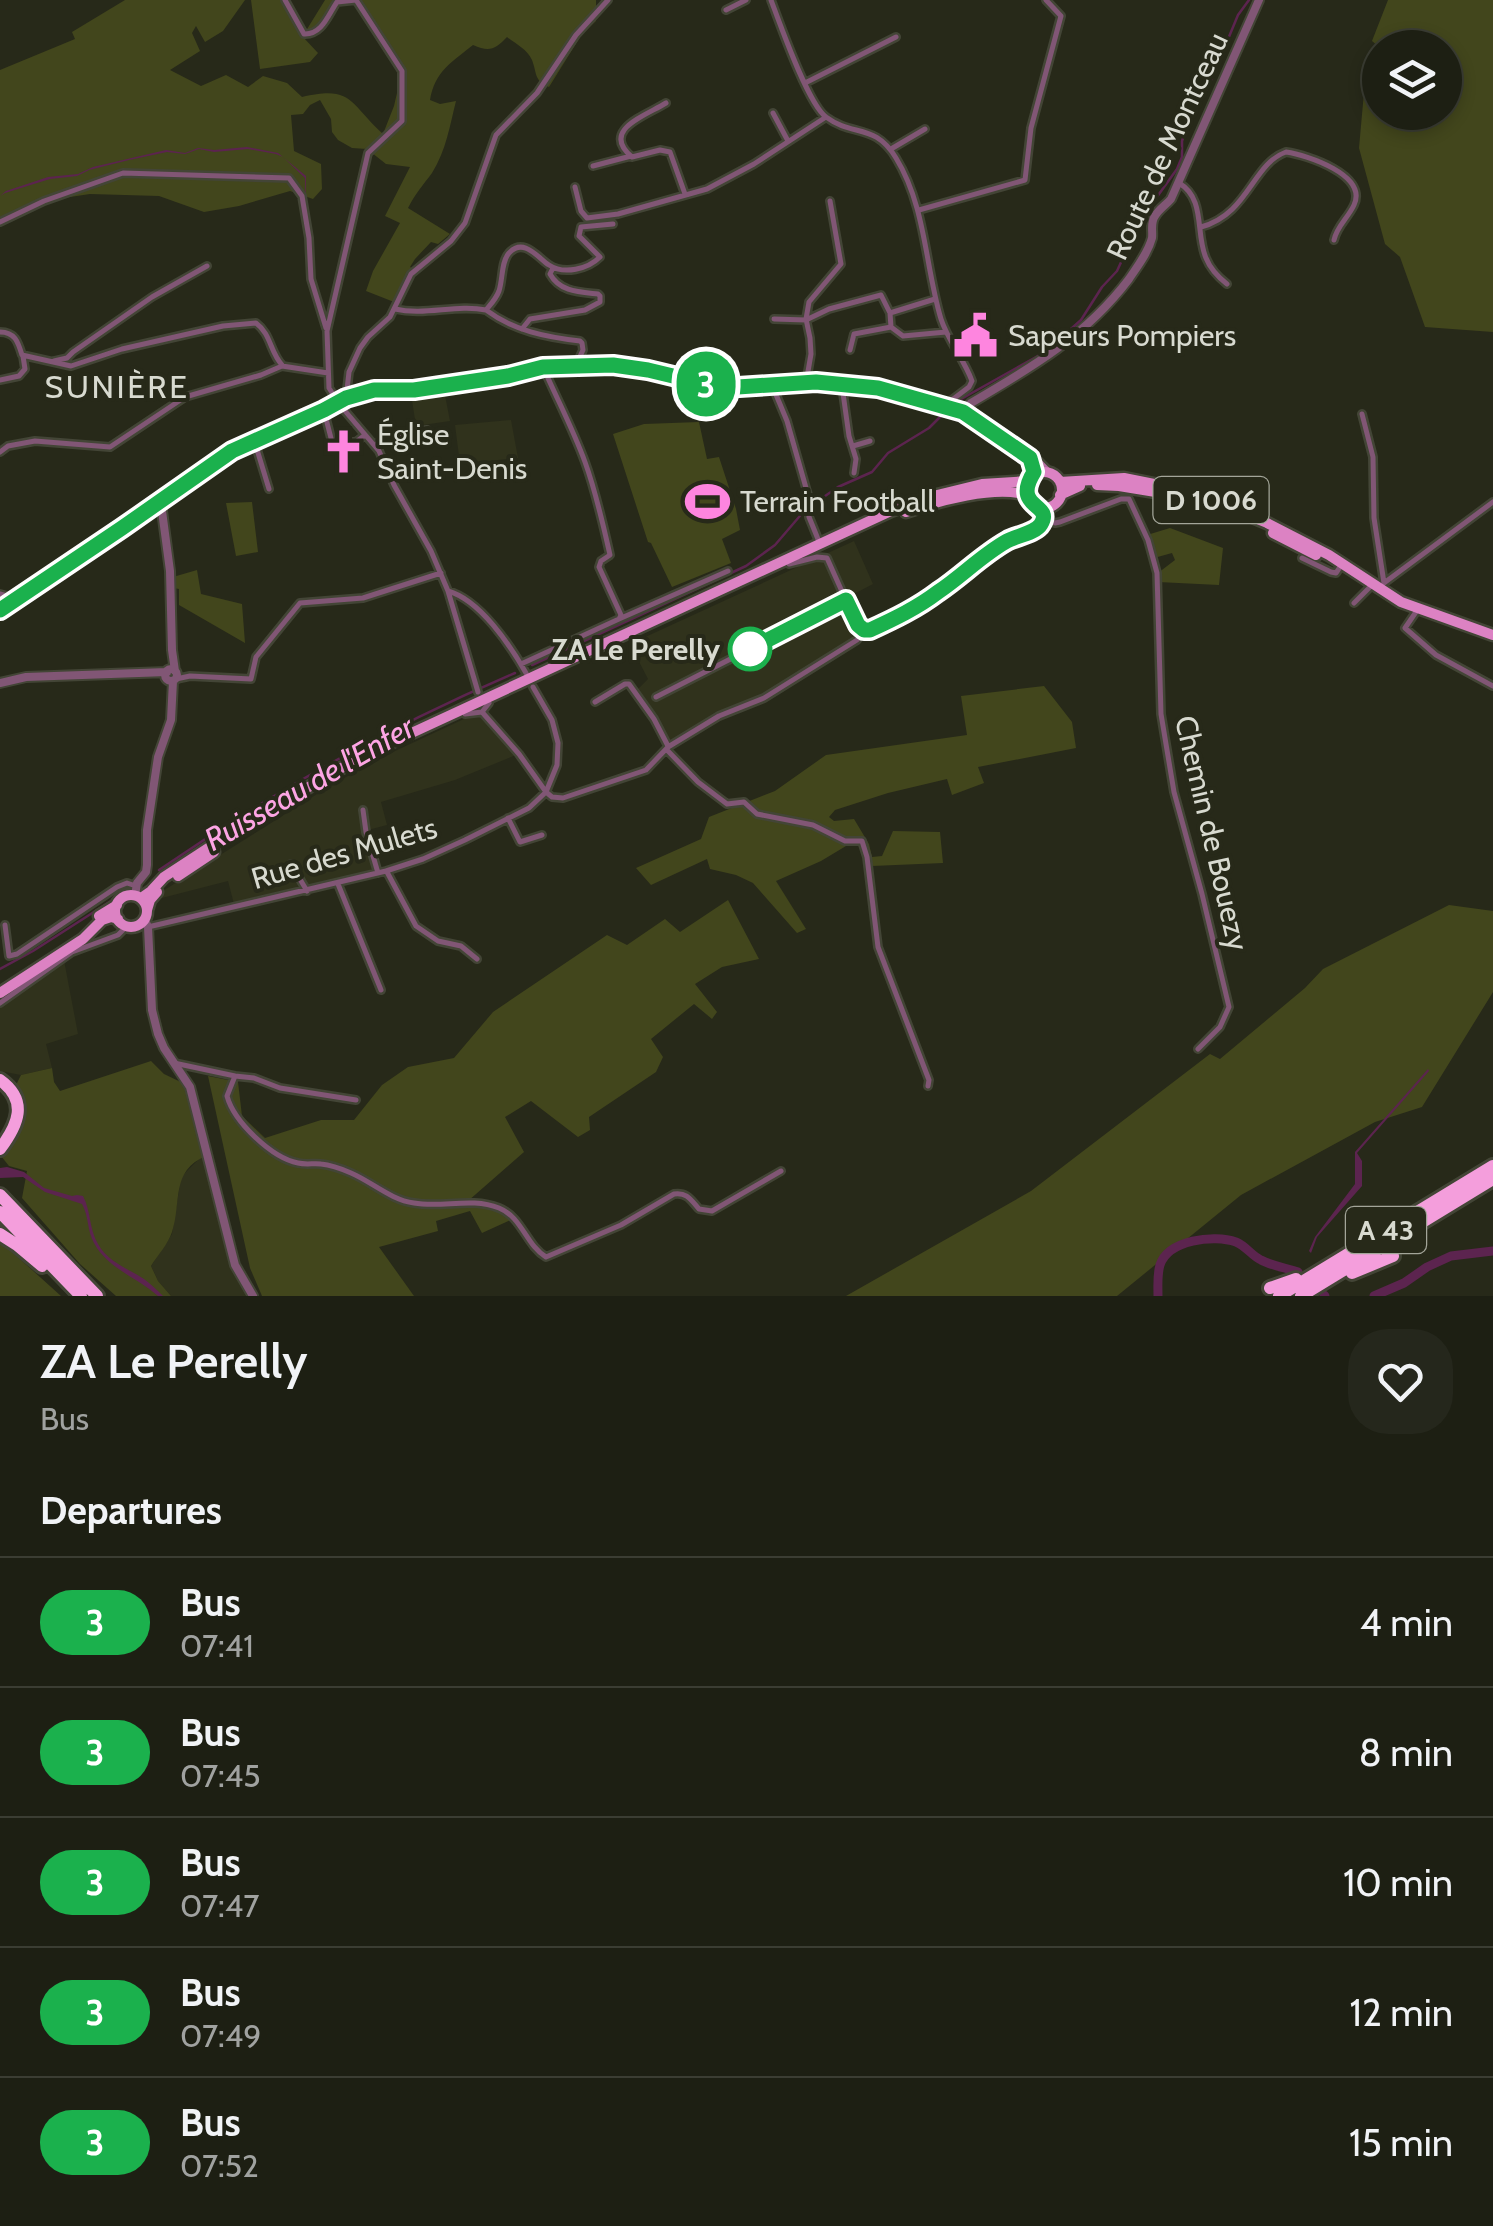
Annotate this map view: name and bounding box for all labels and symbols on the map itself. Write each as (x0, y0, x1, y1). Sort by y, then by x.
street label: Route de Montceau (1098, 26, 1236, 266)
public building icon: Sapeurs Pompiers (951, 311, 999, 359)
place label: Sapeurs Pompiers (1008, 317, 1236, 354)
line badge: 3 (674, 352, 738, 416)
district label: SUNIÈRE (45, 367, 189, 406)
place label: Église Saint-Denis (377, 416, 527, 487)
church icon: Église Saint-Denis (320, 427, 368, 475)
sports icon: Terrain Football (683, 477, 731, 525)
road number: D 1006 (1154, 477, 1268, 523)
place label: Terrain Football (740, 483, 935, 520)
marker: ZA Le Perelly (729, 628, 771, 670)
place label: ZA Le Perelly (551, 631, 721, 668)
water label: Ruisseau de l'Enfer (197, 707, 422, 859)
street label: Chemin de Bouezy (1167, 712, 1257, 954)
street label: Rue des Mulets (247, 809, 441, 897)
road number: A 43 (1346, 1207, 1426, 1253)

